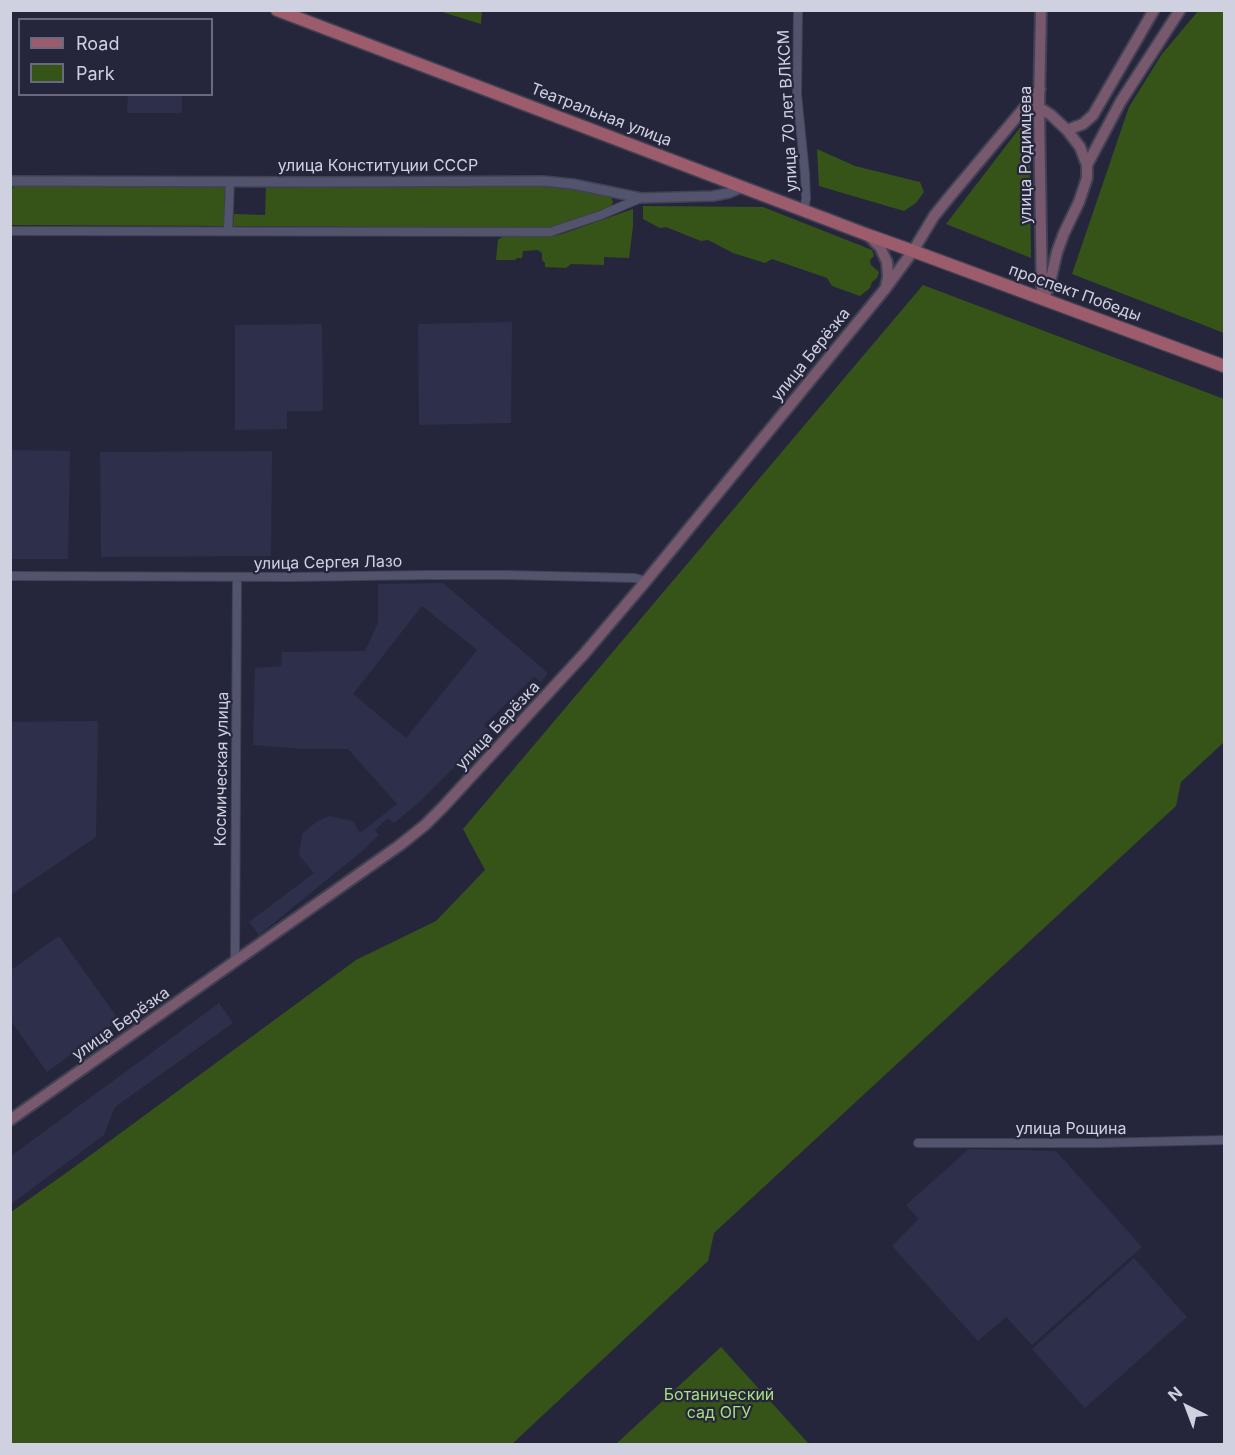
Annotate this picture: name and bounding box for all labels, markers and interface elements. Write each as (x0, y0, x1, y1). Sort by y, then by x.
legend (18, 18, 213, 96)
street label: улица 70 лет ВЛКСМ (774, 29, 802, 193)
text: Road (76, 33, 119, 54)
text: Park (76, 63, 115, 84)
street label: Театральная улица (528, 79, 674, 151)
street label: улица Родимцева (1016, 86, 1036, 224)
street label: улица Конституции СССР (278, 156, 478, 176)
street label: проспект Победы (1006, 260, 1144, 326)
street label: улица Берёзка (768, 305, 854, 405)
street label: улица Сергея Лазо (254, 552, 402, 574)
street label: улица Берёзка (452, 678, 544, 774)
street label: Космическая улица (211, 691, 233, 847)
street label: улица Берёзка (69, 983, 173, 1065)
street label: улица Рощина (1016, 1119, 1126, 1139)
north arrow (1157, 1377, 1217, 1437)
text: N (1164, 1382, 1186, 1405)
park label: Ботанический сад ОГУ (664, 1385, 774, 1423)

